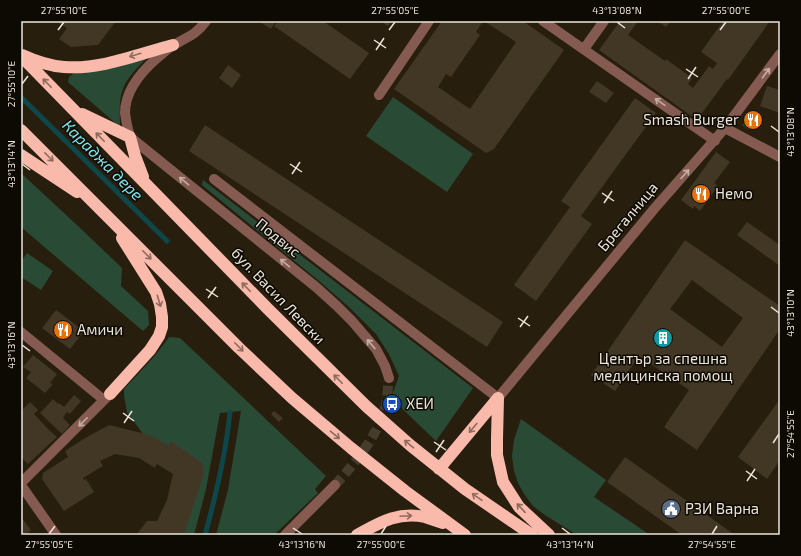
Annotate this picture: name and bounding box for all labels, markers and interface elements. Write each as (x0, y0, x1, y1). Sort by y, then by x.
text: 27°55'10"E (41, 4, 88, 16)
text: 27°55'05"E (371, 4, 419, 16)
text: 43°13'08"N (592, 4, 642, 16)
text: 27°55'00"E (702, 4, 751, 16)
one-way arrow (129, 52, 142, 59)
text: 27°55'10"E (5, 60, 17, 107)
one-way arrow (762, 67, 770, 78)
one-way arrow (43, 78, 52, 88)
one-way arrow (654, 98, 665, 106)
text: 43°13'08"N (784, 107, 796, 157)
restaurant icon: Smash Burger (742, 109, 764, 131)
place label: Smash Burger (643, 110, 739, 128)
water label: Караджа дере (59, 115, 148, 204)
one-way arrow (96, 132, 105, 142)
text: 43°13'14"N (5, 140, 17, 188)
one-way arrow (44, 152, 54, 162)
one-way arrow (680, 169, 690, 179)
one-way arrow (179, 177, 189, 186)
street label: Брегалница (593, 178, 661, 254)
restaurant icon: Немо (690, 183, 712, 205)
place label: Немо (715, 184, 753, 202)
street label: Подвис (253, 214, 304, 260)
street label: бул. Васил Левски (227, 243, 329, 348)
one-way arrow (142, 250, 152, 260)
one-way arrow (280, 258, 291, 267)
one-way arrow (241, 282, 251, 292)
text: 43°13'10"N (784, 289, 796, 337)
one-way arrow (156, 295, 163, 308)
restaurant icon: Амичи (52, 319, 74, 341)
place label: Амичи (77, 320, 123, 338)
text: 43°13'16"N (5, 321, 17, 369)
building icon: Център за спешна медицинска помощ (652, 327, 674, 349)
one-way arrow (366, 338, 375, 349)
one-way arrow (234, 342, 244, 352)
place label: Център за спешна медицинска помощ (593, 349, 733, 384)
one-way arrow (333, 374, 343, 384)
bus stop icon: ХЕИ (381, 393, 403, 415)
place label: ХЕИ (406, 394, 434, 412)
text: 27°54'55"E (784, 410, 796, 458)
one-way arrow (78, 417, 88, 427)
one-way arrow (469, 423, 478, 434)
one-way arrow (329, 430, 340, 439)
one-way arrow (404, 439, 414, 449)
one-way arrow (472, 493, 483, 501)
public building icon: РЗИ Варна (660, 498, 682, 520)
place label: РЗИ Варна (685, 499, 759, 517)
one-way arrow (516, 503, 526, 513)
one-way arrow (399, 513, 412, 520)
text: 27°55'05"E (25, 538, 73, 550)
text: 43°13'16"N (278, 538, 326, 550)
text: 27°55'00"E (357, 538, 406, 550)
text: 43°13'14"N (546, 538, 594, 550)
text: 27°54'55"E (688, 538, 736, 550)

